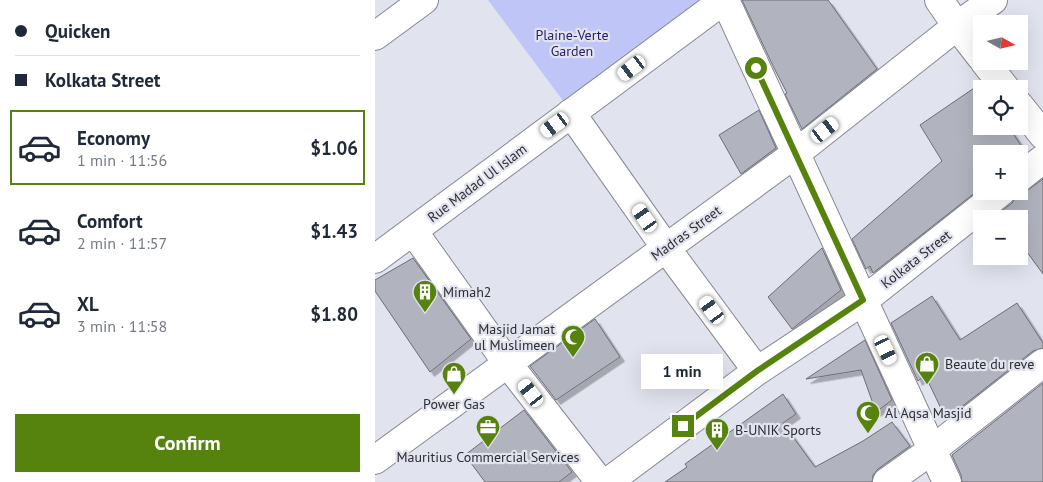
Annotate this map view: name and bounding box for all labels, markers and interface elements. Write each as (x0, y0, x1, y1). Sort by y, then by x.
north arrow (973, 15, 1027, 70)
map controls (973, 15, 1028, 265)
text: Quicken (45, 19, 110, 43)
park label: Plaine-Verte Garden (535, 26, 609, 60)
car (615, 53, 648, 83)
route start (745, 57, 767, 79)
text: Kolkata Street (45, 68, 160, 92)
button: locate (973, 80, 1028, 135)
car (538, 110, 571, 140)
car (808, 115, 841, 145)
icon: car (17, 125, 62, 170)
text: Economy (77, 126, 150, 150)
text: $1.06 (310, 136, 358, 160)
street label: Rue Madad Ul Islam (424, 140, 530, 226)
button: + (973, 145, 1028, 200)
text: 1 min · 11:56 (77, 150, 167, 170)
car (630, 201, 659, 235)
street label: Madras Street (647, 201, 725, 265)
icon: car (17, 208, 62, 253)
text: Comfort (77, 209, 143, 233)
button: − (973, 210, 1028, 265)
text: $1.43 (310, 219, 358, 243)
street label: Kolkata Street (877, 226, 955, 292)
text: 2 min · 11:57 (77, 233, 167, 253)
building icon: Mimah2 (412, 279, 438, 313)
place label: Mimah2 (443, 283, 491, 301)
icon: car (17, 291, 62, 336)
text: XL (77, 292, 99, 316)
car (697, 293, 726, 327)
text: $1.80 (310, 302, 358, 326)
text: 3 min · 11:58 (77, 316, 167, 336)
place label: Masjid Jamat ul Muslimeen (474, 320, 555, 354)
mosque icon: Masjid Jamat ul Muslimeen (560, 324, 586, 358)
car (872, 333, 899, 367)
shop icon: Beaute du reve (914, 351, 940, 385)
callout: 1 min (642, 354, 724, 388)
place label: Beaute du reve (945, 355, 1034, 373)
shop icon: Power Gas (441, 361, 467, 395)
text: 1 min (662, 361, 702, 381)
car (515, 377, 546, 409)
place label: Power Gas (423, 395, 485, 413)
mosque icon: Al Aqsa Masjid (855, 400, 881, 434)
place label: Al Aqsa Masjid (885, 404, 972, 422)
button: Confirm (15, 414, 360, 472)
office icon: Mauritius Commercial Services (475, 414, 501, 448)
route end (672, 415, 694, 437)
building icon: B-UNIK Sports (704, 417, 730, 451)
place label: B-UNIK Sports (735, 421, 821, 439)
place label: Mauritius Commercial Services (396, 448, 580, 466)

